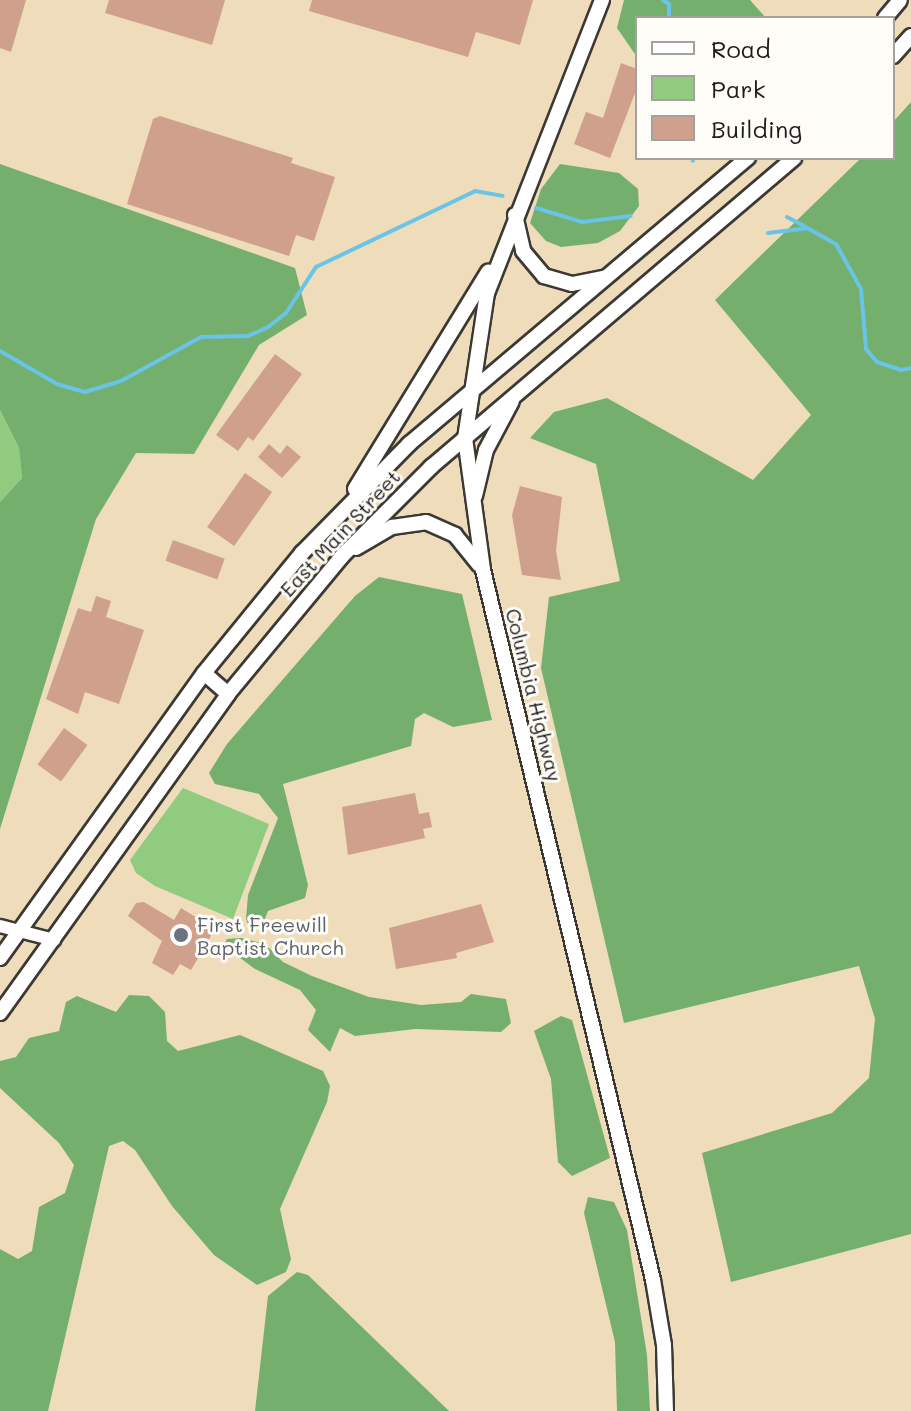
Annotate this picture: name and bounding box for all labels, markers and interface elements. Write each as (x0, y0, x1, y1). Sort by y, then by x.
legend (635, 16, 895, 160)
text: Road (711, 33, 771, 64)
text: Park (711, 73, 765, 104)
text: Building (711, 113, 802, 144)
street label: East Main Street (275, 465, 405, 601)
street label: Columbia Highway (501, 606, 567, 784)
place label: First Freewill Baptist Church (197, 912, 344, 959)
marker: First Freewill Baptist Church (172, 926, 190, 944)

